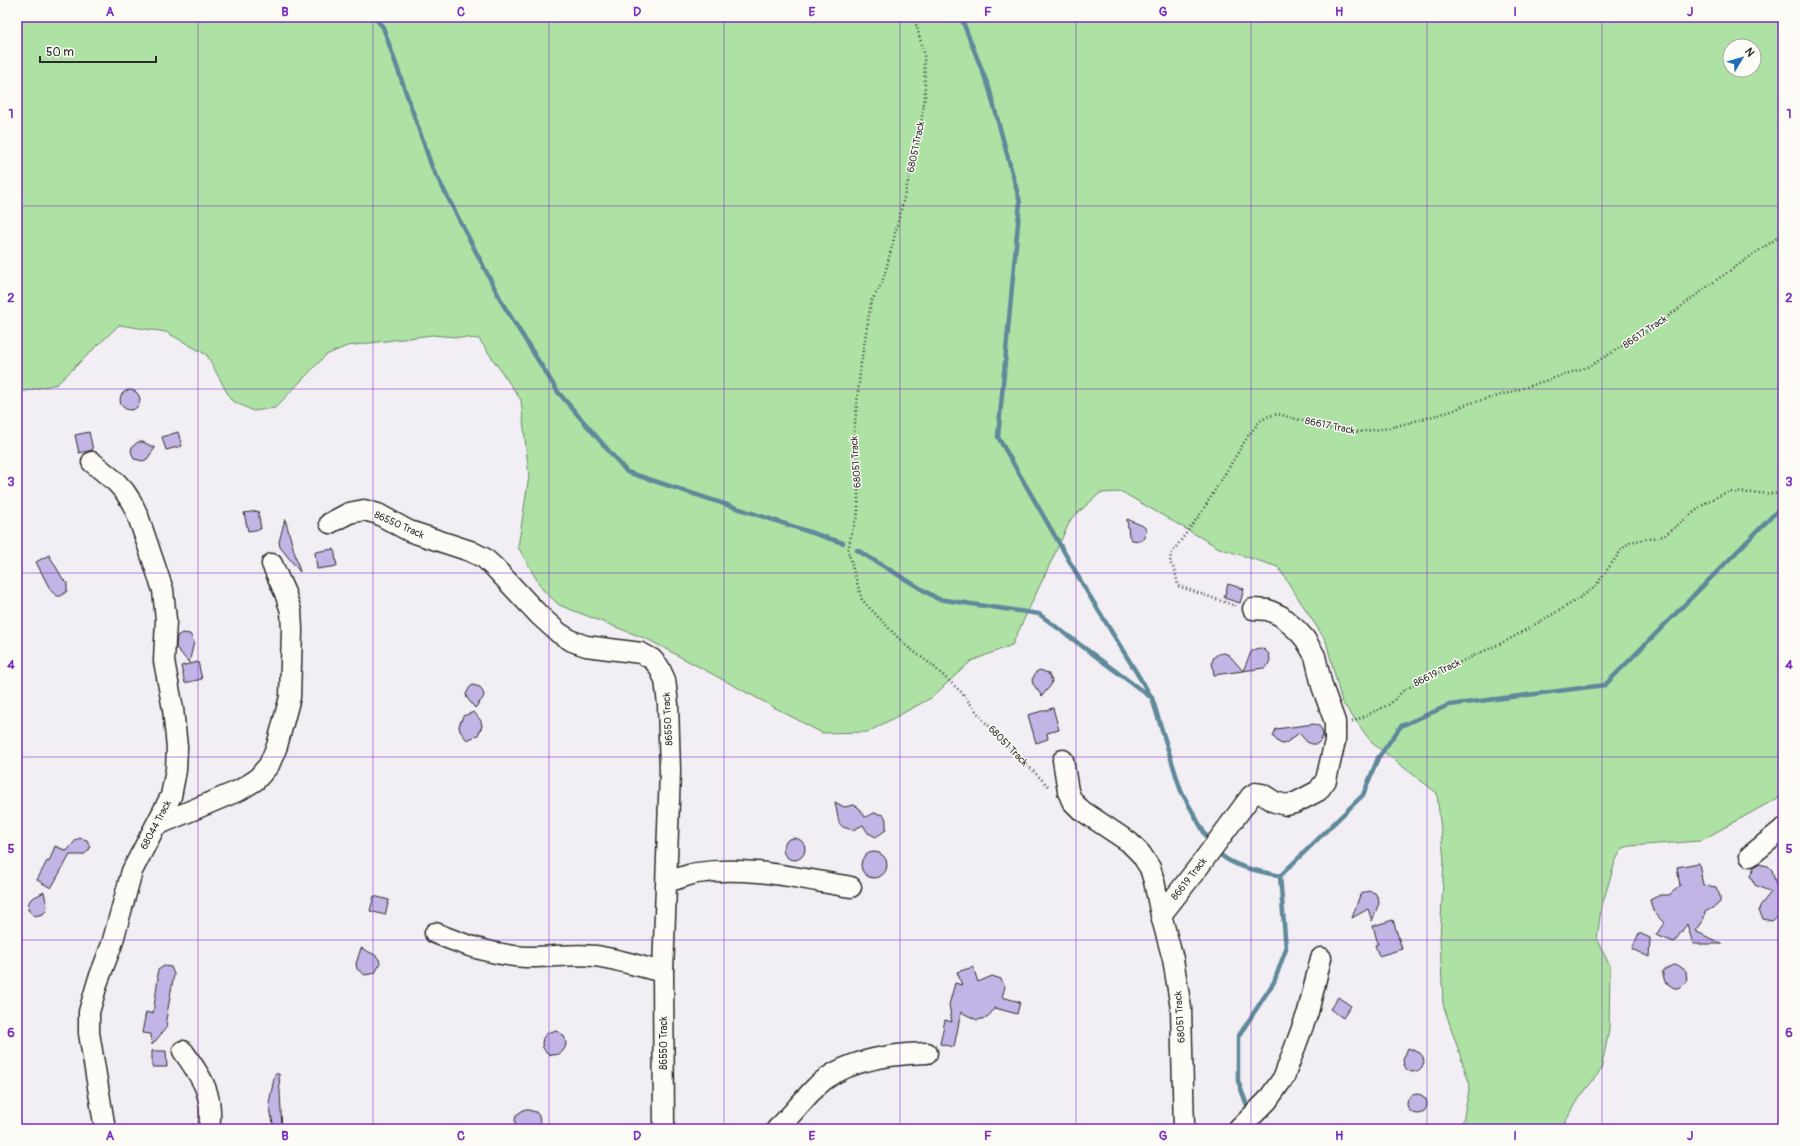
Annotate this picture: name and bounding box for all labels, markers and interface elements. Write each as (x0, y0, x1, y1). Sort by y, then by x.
text: A (106, 4, 115, 20)
text: B (281, 4, 289, 20)
text: C (457, 4, 465, 20)
text: D (633, 4, 641, 20)
text: E (809, 4, 816, 20)
text: F (984, 4, 992, 20)
text: G (1159, 4, 1168, 20)
text: H (1335, 4, 1343, 20)
text: I (1513, 4, 1517, 20)
text: J (1687, 4, 1693, 20)
scale bar (40, 38, 156, 64)
north arrow (1722, 38, 1762, 78)
text: 50 m (46, 45, 74, 60)
text: N (1742, 45, 1757, 60)
text: 1 (8, 106, 14, 122)
text: 1 (1786, 106, 1792, 122)
street label: 68051 Track (905, 120, 927, 174)
text: 2 (7, 290, 15, 306)
text: 2 (1785, 290, 1793, 306)
street label: 86617 Track (1621, 312, 1670, 351)
street label: 86617 Track (1304, 415, 1357, 437)
street label: 68051 Track (848, 435, 864, 488)
text: 3 (7, 474, 15, 490)
text: 3 (1785, 474, 1793, 490)
street label: 86550 Track (372, 509, 427, 542)
street label: 86619 Track (1412, 656, 1463, 689)
text: 4 (7, 657, 15, 673)
text: 4 (1785, 657, 1793, 673)
street label: 86550 Track (661, 691, 675, 746)
street label: 68051 Track (986, 723, 1031, 769)
street label: 68044 Track (138, 798, 174, 852)
text: 5 (7, 841, 15, 857)
text: 5 (1785, 841, 1793, 857)
street label: 86619 Track (1169, 855, 1210, 903)
street label: 68051 Track (1172, 990, 1188, 1043)
street label: 86550 Track (658, 1015, 670, 1070)
text: 6 (7, 1025, 15, 1041)
text: 6 (1785, 1025, 1793, 1041)
text: A (106, 1128, 115, 1144)
text: B (281, 1128, 289, 1144)
text: C (457, 1128, 465, 1144)
text: D (633, 1128, 641, 1144)
text: E (809, 1128, 816, 1144)
text: F (984, 1128, 992, 1144)
text: G (1159, 1128, 1168, 1144)
text: H (1335, 1128, 1343, 1144)
text: I (1513, 1128, 1517, 1144)
text: J (1687, 1128, 1693, 1144)

